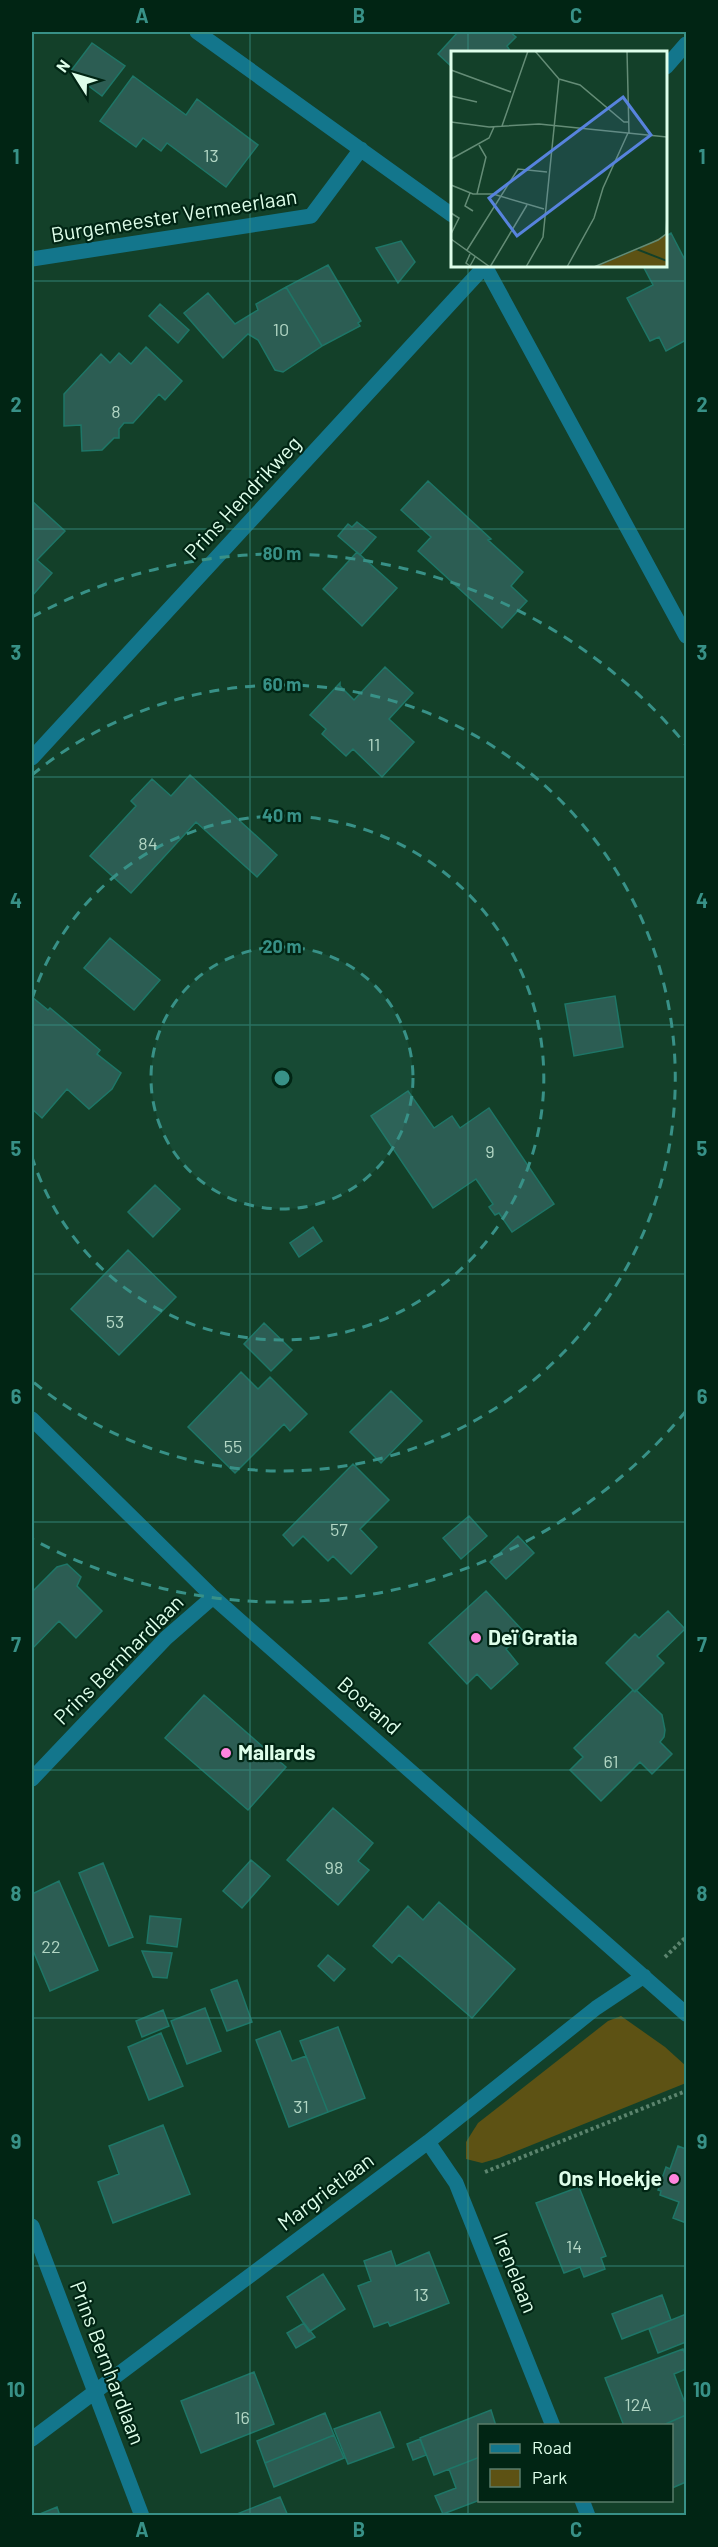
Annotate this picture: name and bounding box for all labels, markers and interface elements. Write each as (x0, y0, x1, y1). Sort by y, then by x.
text: A (135, 3, 149, 27)
text: B (353, 3, 365, 27)
text: C (570, 3, 582, 27)
north arrow (45, 45, 105, 105)
inset map (451, 51, 667, 267)
text: N (52, 56, 73, 76)
text: 1 (12, 144, 20, 168)
house number: 13 (203, 144, 219, 166)
text: 1 (698, 144, 706, 168)
street label: Burgemeester Vermeerlaan (49, 183, 299, 246)
house number: 10 (273, 318, 289, 340)
text: 2 (10, 392, 22, 416)
text: 2 (696, 392, 708, 416)
house number: 8 (111, 400, 121, 422)
street label: Prins Hendrikweg (178, 430, 305, 564)
text: 80 m (263, 542, 301, 564)
text: 3 (11, 640, 21, 664)
text: 3 (697, 640, 707, 664)
text: 60 m (263, 673, 301, 695)
house number: 11 (368, 733, 380, 755)
text: 40 m (262, 804, 302, 826)
house number: 84 (138, 832, 158, 854)
text: 4 (10, 888, 22, 912)
text: 4 (696, 888, 708, 912)
text: 20 m (263, 935, 301, 957)
centre of rings (272, 1068, 292, 1088)
text: 5 (11, 1136, 22, 1160)
text: 5 (697, 1136, 708, 1160)
house number: 9 (485, 1140, 495, 1162)
house number: 53 (106, 1310, 124, 1332)
text: 6 (11, 1384, 22, 1408)
text: 6 (697, 1384, 708, 1408)
house number: 55 (224, 1435, 242, 1457)
house number: 57 (330, 1518, 348, 1540)
street label: Prins Bernhardlaan (48, 1589, 188, 1729)
place label: Deï Gratia (488, 1624, 578, 1649)
marker: Deï Gratia (469, 1631, 483, 1645)
text: 7 (11, 1632, 21, 1656)
text: 7 (697, 1632, 707, 1656)
street label: Bosrand (333, 1671, 407, 1739)
place label: Mallards (238, 1739, 316, 1764)
marker: Mallards (219, 1746, 233, 1760)
house number: 61 (603, 1750, 619, 1772)
house number: 98 (325, 1856, 343, 1878)
text: 8 (11, 1881, 22, 1905)
text: 8 (697, 1881, 708, 1905)
house number: 22 (41, 1935, 61, 1957)
house number: 31 (293, 2095, 309, 2117)
text: 9 (11, 2129, 21, 2153)
text: 9 (697, 2129, 707, 2153)
street label: Margrietlaan (272, 2147, 378, 2235)
place label: Ons Hoekje (558, 2165, 662, 2190)
marker: Ons Hoekje (667, 2172, 681, 2186)
street label: Irenelaan (489, 2229, 544, 2316)
house number: 14 (566, 2235, 582, 2257)
street label: Prins Bernhardlaan (66, 2277, 151, 2448)
house number: 13 (413, 2283, 429, 2305)
text: 10 (7, 2377, 25, 2401)
text: 10 (693, 2377, 711, 2401)
house number: 12A (625, 2393, 652, 2415)
house number: 16 (234, 2406, 250, 2428)
legend (478, 2424, 673, 2502)
text: Road (532, 2436, 572, 2458)
text: Park (532, 2466, 567, 2488)
text: A (135, 2517, 149, 2541)
text: B (353, 2517, 365, 2541)
text: C (570, 2517, 582, 2541)

